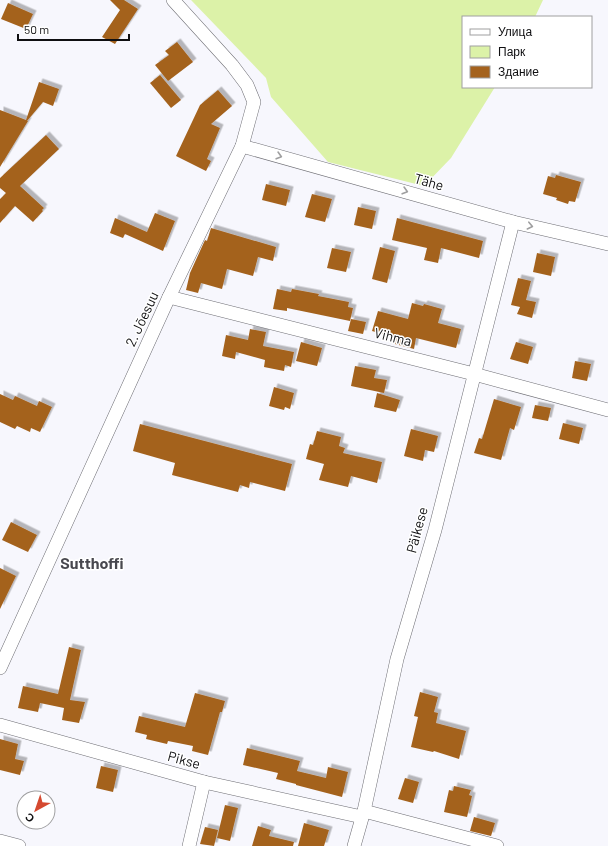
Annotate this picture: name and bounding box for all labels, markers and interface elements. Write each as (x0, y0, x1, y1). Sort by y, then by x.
scale bar (18, 16, 129, 42)
legend (462, 16, 592, 88)
text: 50 m (24, 22, 49, 36)
text: Улица (498, 24, 532, 39)
text: Парк (498, 44, 526, 59)
text: Здание (498, 64, 539, 79)
one-way arrow (276, 151, 283, 160)
street label: Tähe (412, 169, 446, 194)
one-way arrow (401, 187, 408, 195)
one-way arrow (527, 221, 533, 229)
street label: 2. Jõesuu (121, 289, 162, 349)
street label: Vihma (373, 324, 414, 349)
street label: Päikese (402, 505, 431, 555)
district label: Sutthoffi (60, 553, 124, 572)
street label: Pikse (166, 747, 202, 772)
north arrow (16, 790, 56, 830)
text: С (22, 810, 36, 826)

